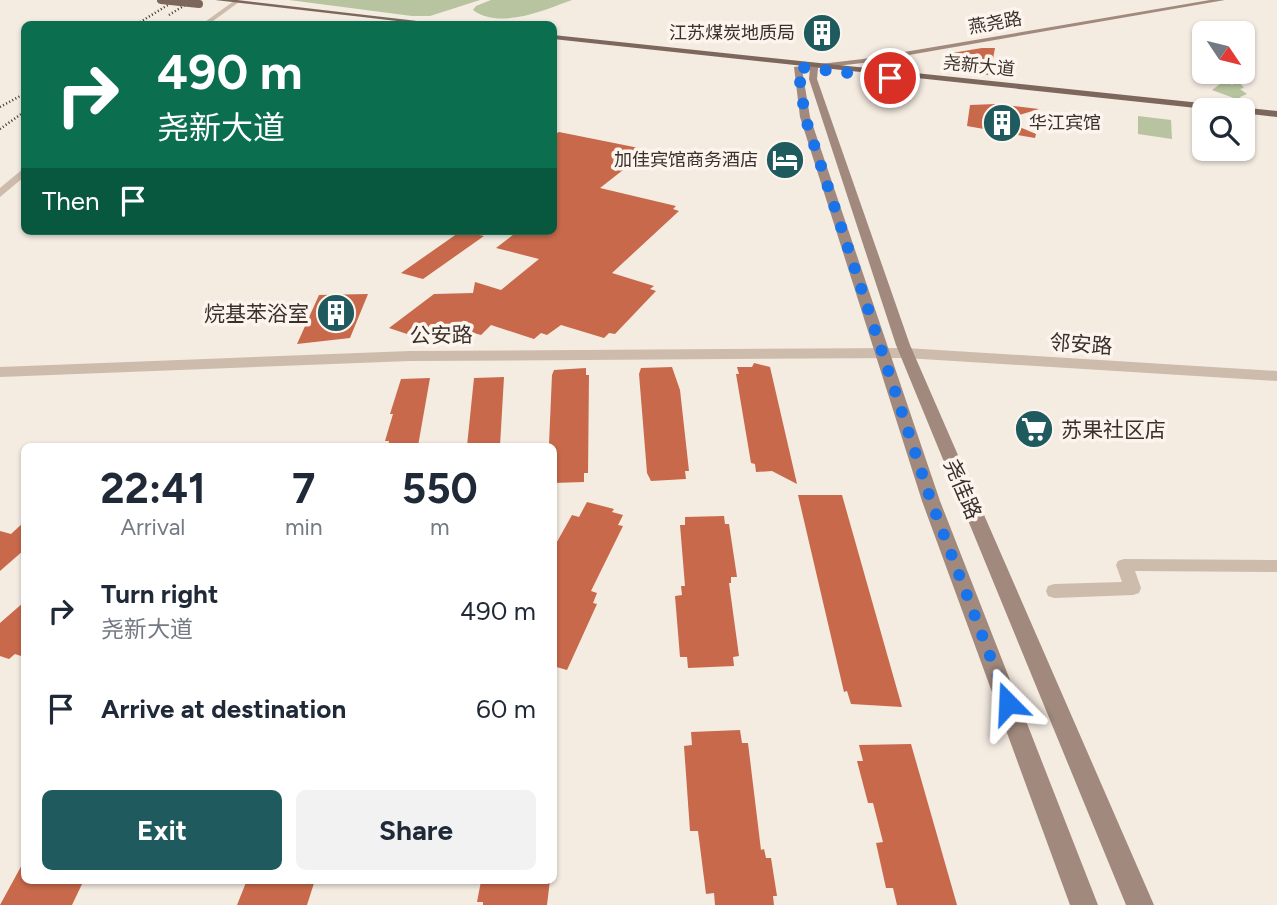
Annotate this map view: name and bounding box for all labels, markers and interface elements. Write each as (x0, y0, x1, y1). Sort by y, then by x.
street label: 燕尧路 (967, 7, 1023, 39)
building icon: 江苏煤炭地质局 (801, 12, 843, 54)
north arrow (1192, 21, 1255, 84)
map controls (1192, 21, 1255, 161)
place label: 江苏煤炭地质局 (669, 22, 795, 44)
text: 490 m (157, 42, 303, 101)
pin (860, 48, 920, 108)
icon: right (42, 49, 133, 140)
street label: 尧新大道 (942, 51, 1016, 81)
icon: arrive (871, 59, 909, 97)
button: search (1192, 98, 1255, 161)
building icon: 华江宾馆 (981, 102, 1023, 144)
text: 尧新大道 (157, 109, 285, 147)
place label: 华江宾馆 (1029, 112, 1101, 134)
hotel icon: 加佳宾馆商务酒店 (764, 139, 806, 181)
place label: 加佳宾馆商务酒店 (614, 149, 758, 171)
icon: arrive (114, 182, 152, 220)
text: Then (42, 185, 100, 217)
building icon: 烷基苯浴室 (315, 292, 357, 334)
place label: 烷基苯浴室 (204, 301, 309, 326)
street label: 公安路 (409, 322, 473, 348)
street label: 邻安路 (1049, 329, 1113, 359)
supermarket icon: 苏果社区店 (1013, 408, 1055, 450)
place label: 苏果社区店 (1061, 417, 1166, 442)
street label: 尧佳路 (939, 455, 987, 523)
text: 22:41 (100, 463, 206, 514)
text: 7 (292, 463, 315, 514)
text: 550 (402, 463, 478, 514)
text: Arrival (120, 513, 185, 541)
text: min (285, 513, 323, 541)
text: m (430, 513, 450, 541)
text: Turn right (101, 578, 218, 610)
icon: right (42, 592, 80, 630)
text: 490 m (460, 595, 536, 627)
text: 尧新大道 (101, 615, 193, 643)
position arrow (971, 666, 1045, 740)
icon: arrive (42, 690, 80, 728)
text: Arrive at destination (101, 693, 346, 725)
text: 60 m (476, 693, 536, 725)
button: Exit (42, 790, 282, 870)
button: Share (296, 790, 536, 870)

